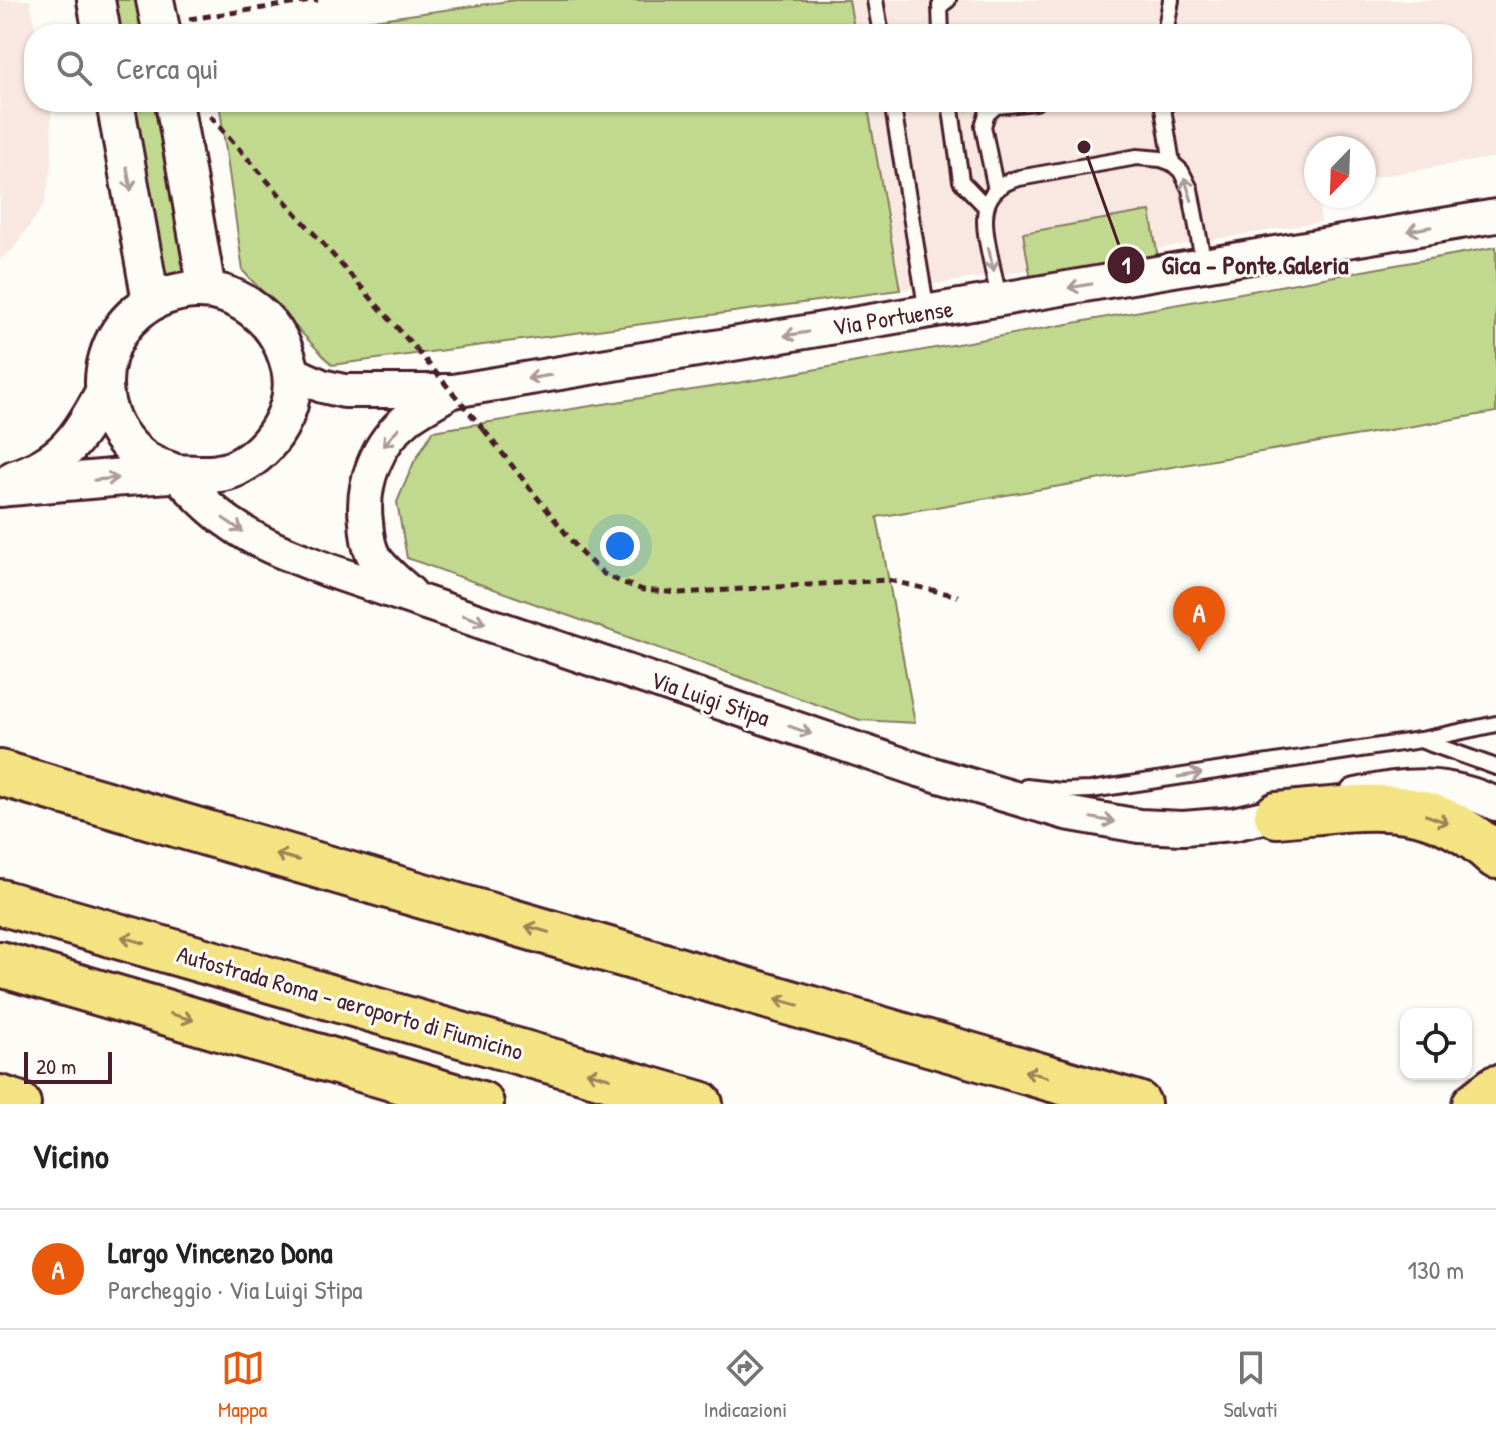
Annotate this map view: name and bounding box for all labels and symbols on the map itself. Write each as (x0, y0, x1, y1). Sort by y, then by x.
north arrow (1304, 136, 1376, 208)
one-way arrow (122, 166, 137, 191)
one-way arrow (1180, 177, 1194, 202)
one-way arrow (1407, 222, 1432, 237)
callout: Gica - Ponte Galeria (1106, 240, 1365, 290)
one-way arrow (984, 247, 999, 273)
text: Gica - Ponte Galeria (1161, 247, 1349, 282)
text: 1 (1122, 249, 1131, 281)
one-way arrow (1068, 280, 1093, 295)
street label: Via Portuense (830, 292, 956, 342)
one-way arrow (784, 327, 809, 342)
one-way arrow (527, 370, 553, 385)
one-way arrow (382, 426, 400, 447)
one-way arrow (92, 471, 119, 486)
one-way arrow (221, 517, 244, 533)
your location (600, 526, 640, 566)
pin: A (1173, 586, 1225, 652)
one-way arrow (462, 613, 487, 628)
street label: Via Luigi Stipa (647, 663, 774, 733)
one-way arrow (787, 724, 812, 739)
one-way arrow (1177, 767, 1202, 782)
one-way arrow (1424, 812, 1449, 827)
one-way arrow (1089, 814, 1115, 829)
one-way arrow (275, 849, 301, 864)
one-way arrow (525, 921, 551, 936)
one-way arrow (120, 932, 146, 947)
street label: Autostrada Roma - aeroporto di Fiumicino (174, 937, 527, 1067)
one-way arrow (774, 994, 800, 1009)
one-way arrow (169, 1010, 195, 1025)
scale bar (24, 1048, 112, 1084)
one-way arrow (585, 1066, 611, 1081)
one-way arrow (1024, 1066, 1050, 1081)

